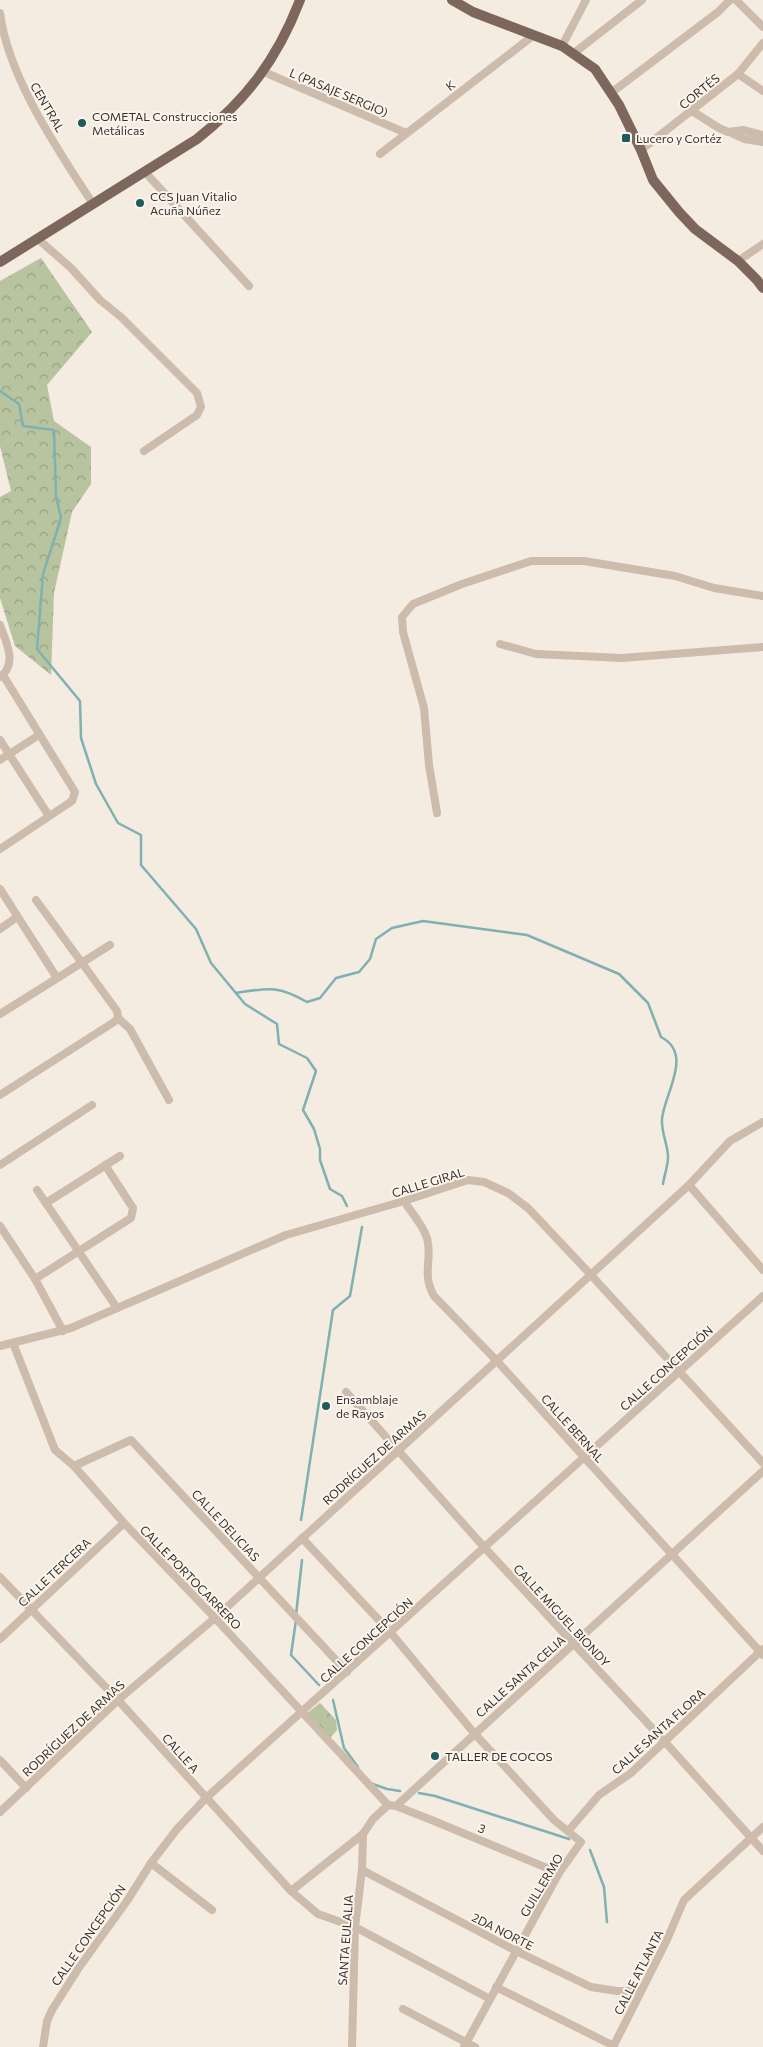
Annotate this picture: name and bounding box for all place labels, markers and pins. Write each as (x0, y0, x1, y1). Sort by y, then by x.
place label: COMETAL Construcciones Metálicas (92, 109, 237, 137)
marker: COMETAL Construcciones Metálicas (76, 117, 88, 129)
place label: Lucero y Cortéz (636, 131, 722, 145)
marker: Lucero y Cortéz (620, 132, 632, 144)
place label: CCS Juan Vitalio Acuña Núñez (150, 189, 237, 217)
marker: CCS Juan Vitalio Acuña Núñez (134, 197, 146, 209)
place label: Ensamblaje de Rayos (336, 1392, 398, 1420)
marker: Ensamblaje de Rayos (320, 1400, 332, 1412)
place label: TALLER DE COCOS (445, 1749, 552, 1763)
marker: TALLER DE COCOS (429, 1750, 441, 1762)

